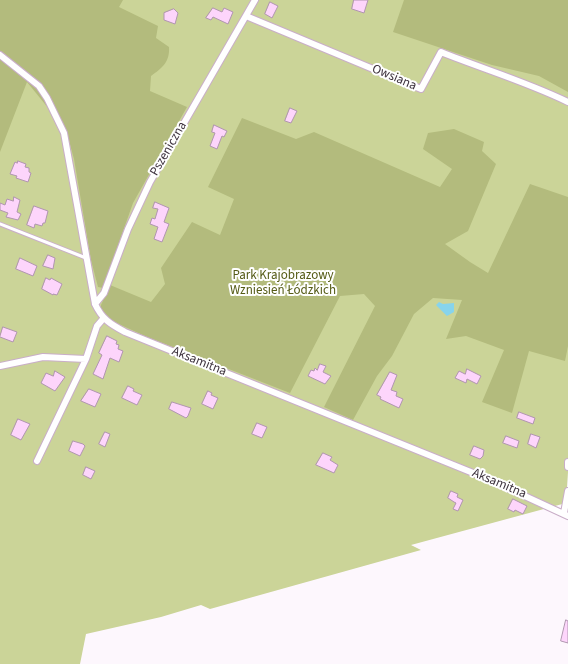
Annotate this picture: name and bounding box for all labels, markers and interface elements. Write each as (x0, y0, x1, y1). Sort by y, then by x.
street label: Owsiana (369, 62, 419, 94)
street label: Pszeniczna (147, 119, 191, 179)
park label: Park Krajobrazowy Wzniesień Łódzkich (230, 268, 336, 299)
street label: Aksamitna (169, 344, 229, 380)
street label: Aksamitna (469, 466, 529, 502)

